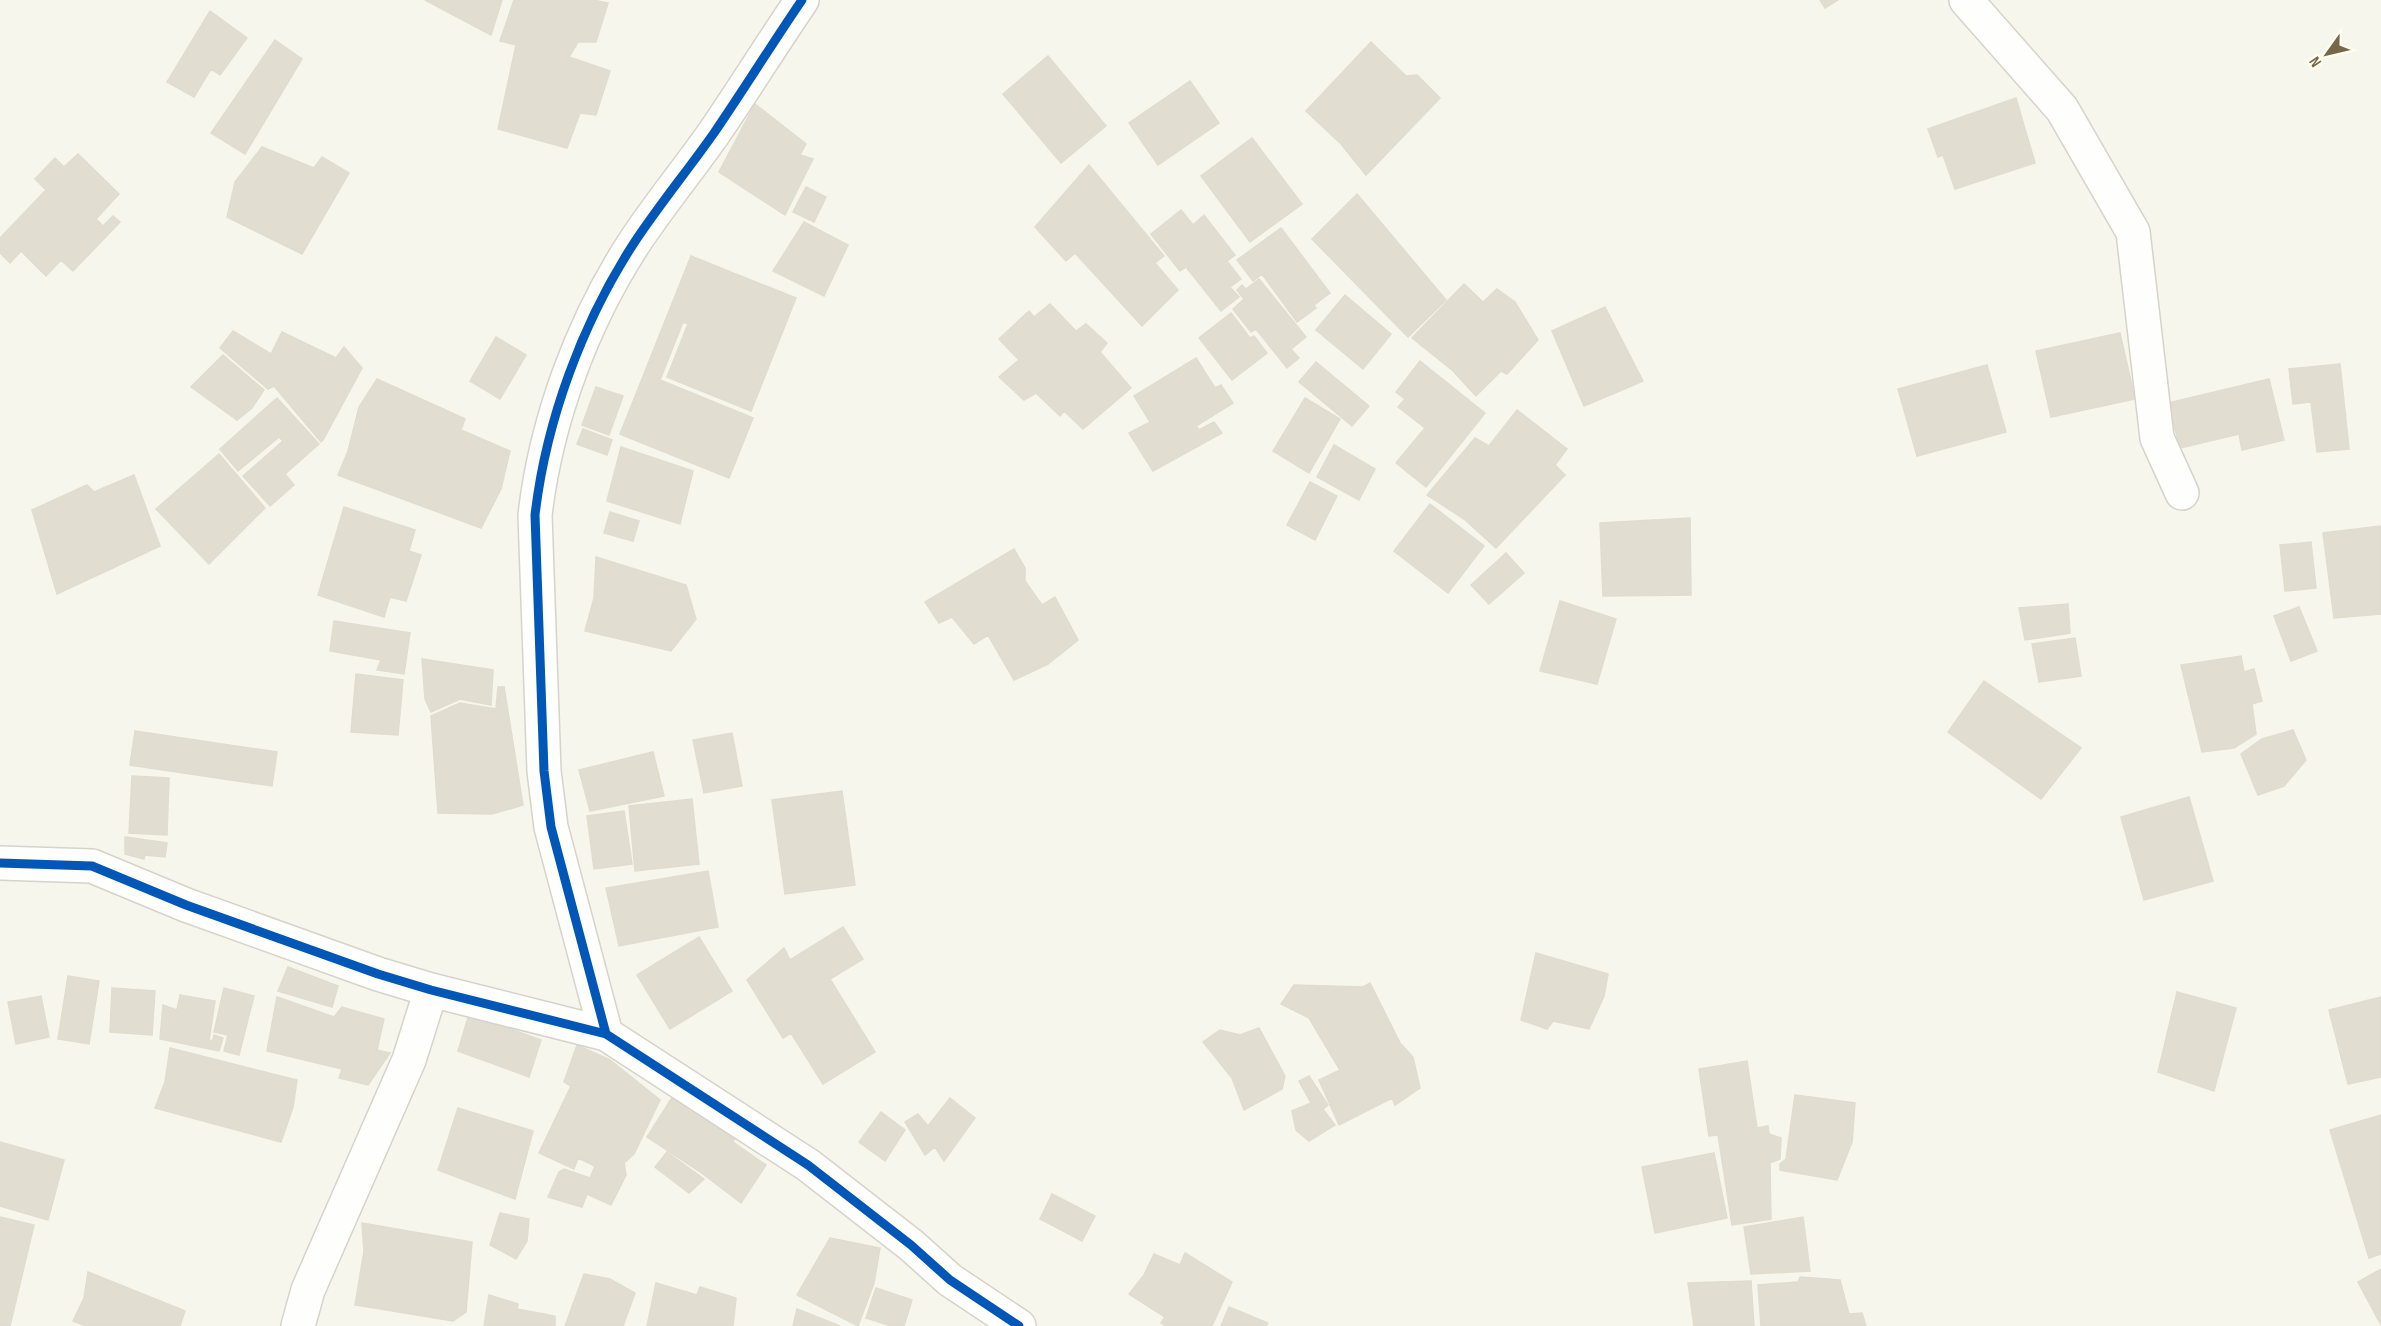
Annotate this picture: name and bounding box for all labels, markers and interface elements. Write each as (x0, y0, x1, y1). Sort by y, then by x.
north arrow (2297, 24, 2357, 84)
text: N (2306, 53, 2326, 70)

